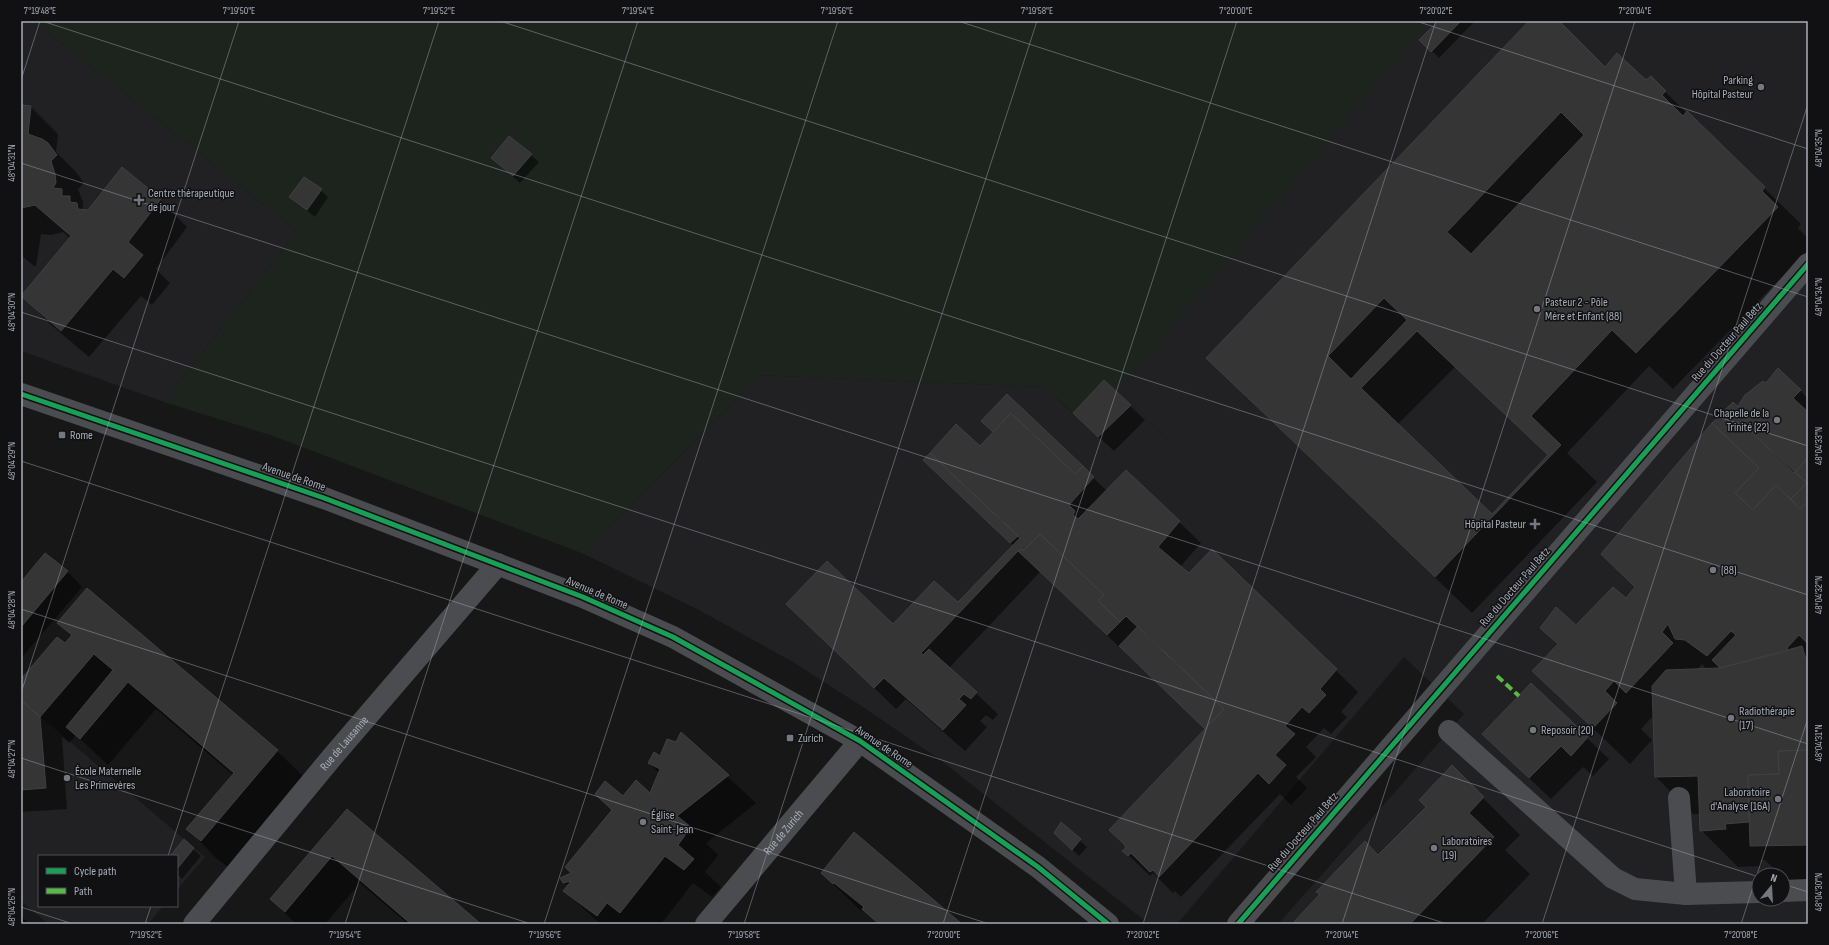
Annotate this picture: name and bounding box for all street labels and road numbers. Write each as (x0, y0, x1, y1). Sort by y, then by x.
street label: Rue du Docteur Paul Betz (1688, 299, 1766, 385)
street label: Avenue de Rome (259, 459, 328, 495)
street label: Rue du Docteur Paul Betz (1476, 544, 1554, 630)
street label: Avenue de Rome (563, 573, 630, 613)
street label: Rue de Lausanne (317, 713, 372, 774)
street label: Avenue de Rome (852, 722, 916, 772)
street label: Rue du Docteur Paul Betz (1264, 789, 1342, 875)
street label: Rue de Zurich (760, 806, 807, 858)

